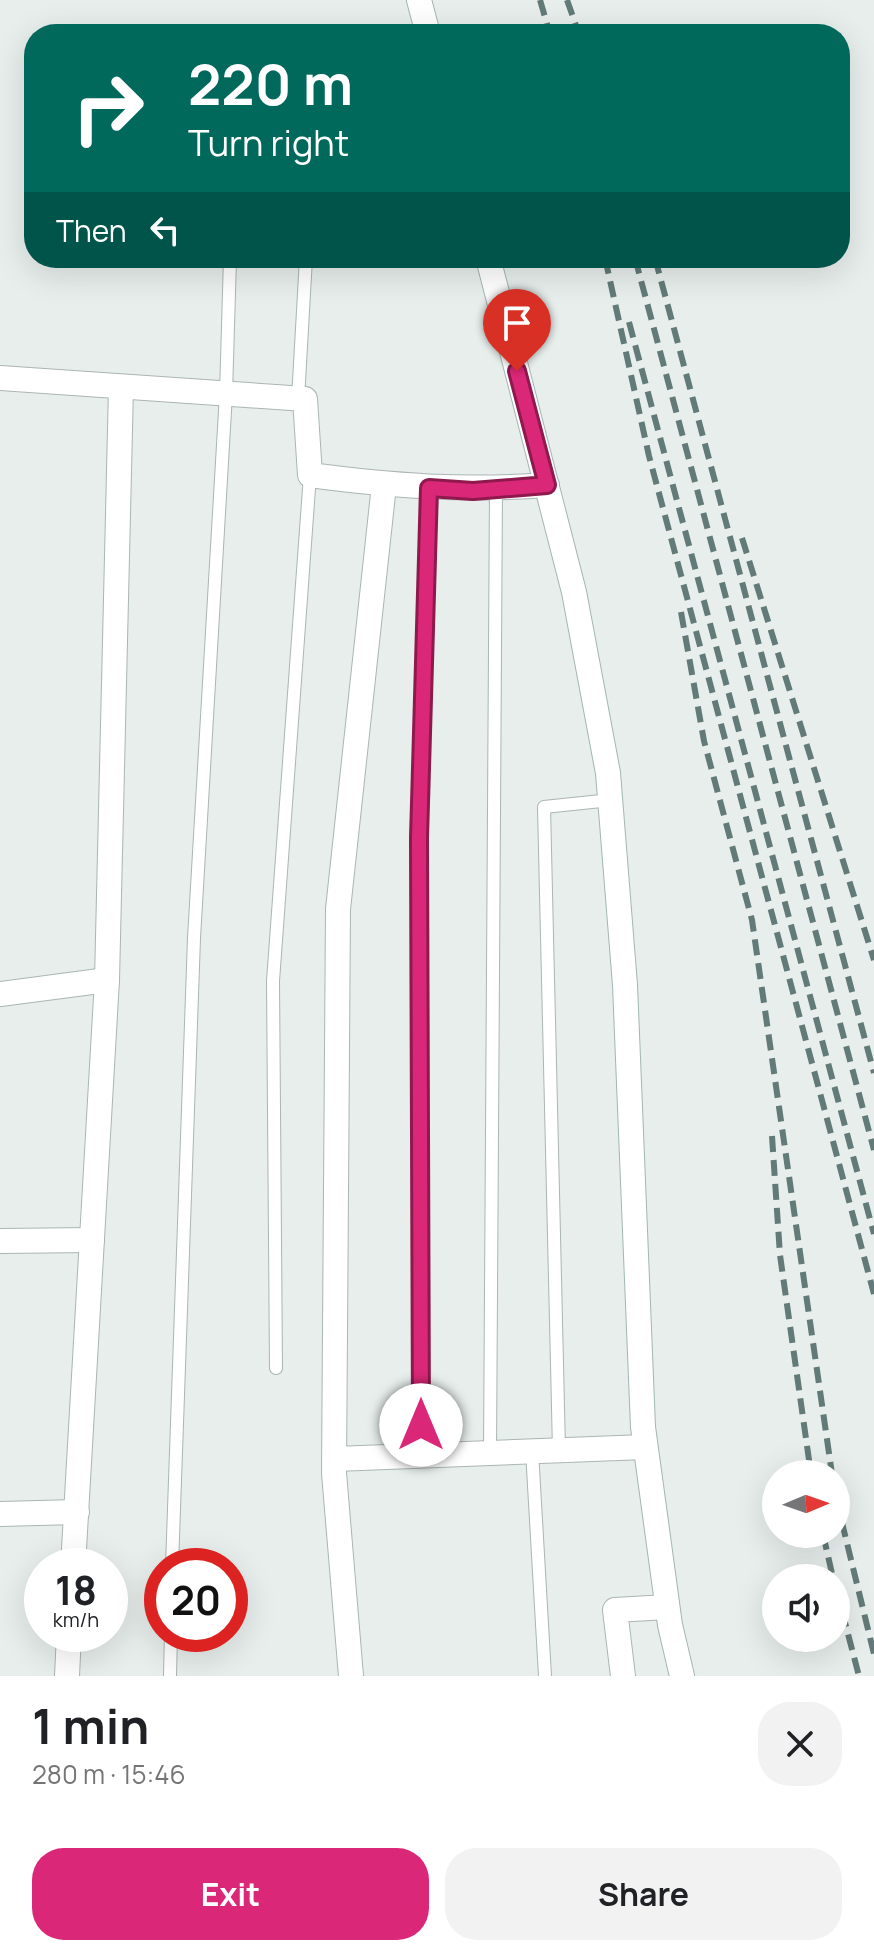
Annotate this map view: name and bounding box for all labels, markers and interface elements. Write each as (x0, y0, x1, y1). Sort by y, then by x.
text: 220 m (188, 45, 353, 122)
icon: right (56, 56, 160, 160)
text: Turn right (188, 118, 349, 167)
icon: left (143, 208, 187, 252)
text: Then (56, 210, 127, 251)
pin (483, 289, 551, 371)
icon: arrive (495, 301, 539, 345)
position arrow (379, 1383, 463, 1467)
north arrow (762, 1460, 850, 1548)
map controls (762, 1460, 850, 1652)
speed limit sign: 20 (144, 1548, 248, 1652)
text: 18 (55, 1562, 97, 1617)
button: sound (762, 1564, 850, 1652)
text: km/h (53, 1606, 99, 1633)
text: 1 min (32, 1693, 149, 1758)
button: close (758, 1702, 842, 1786)
text: 280 m · 15:46 (32, 1756, 186, 1792)
button: Exit (32, 1848, 429, 1940)
button: Share (445, 1848, 842, 1940)

